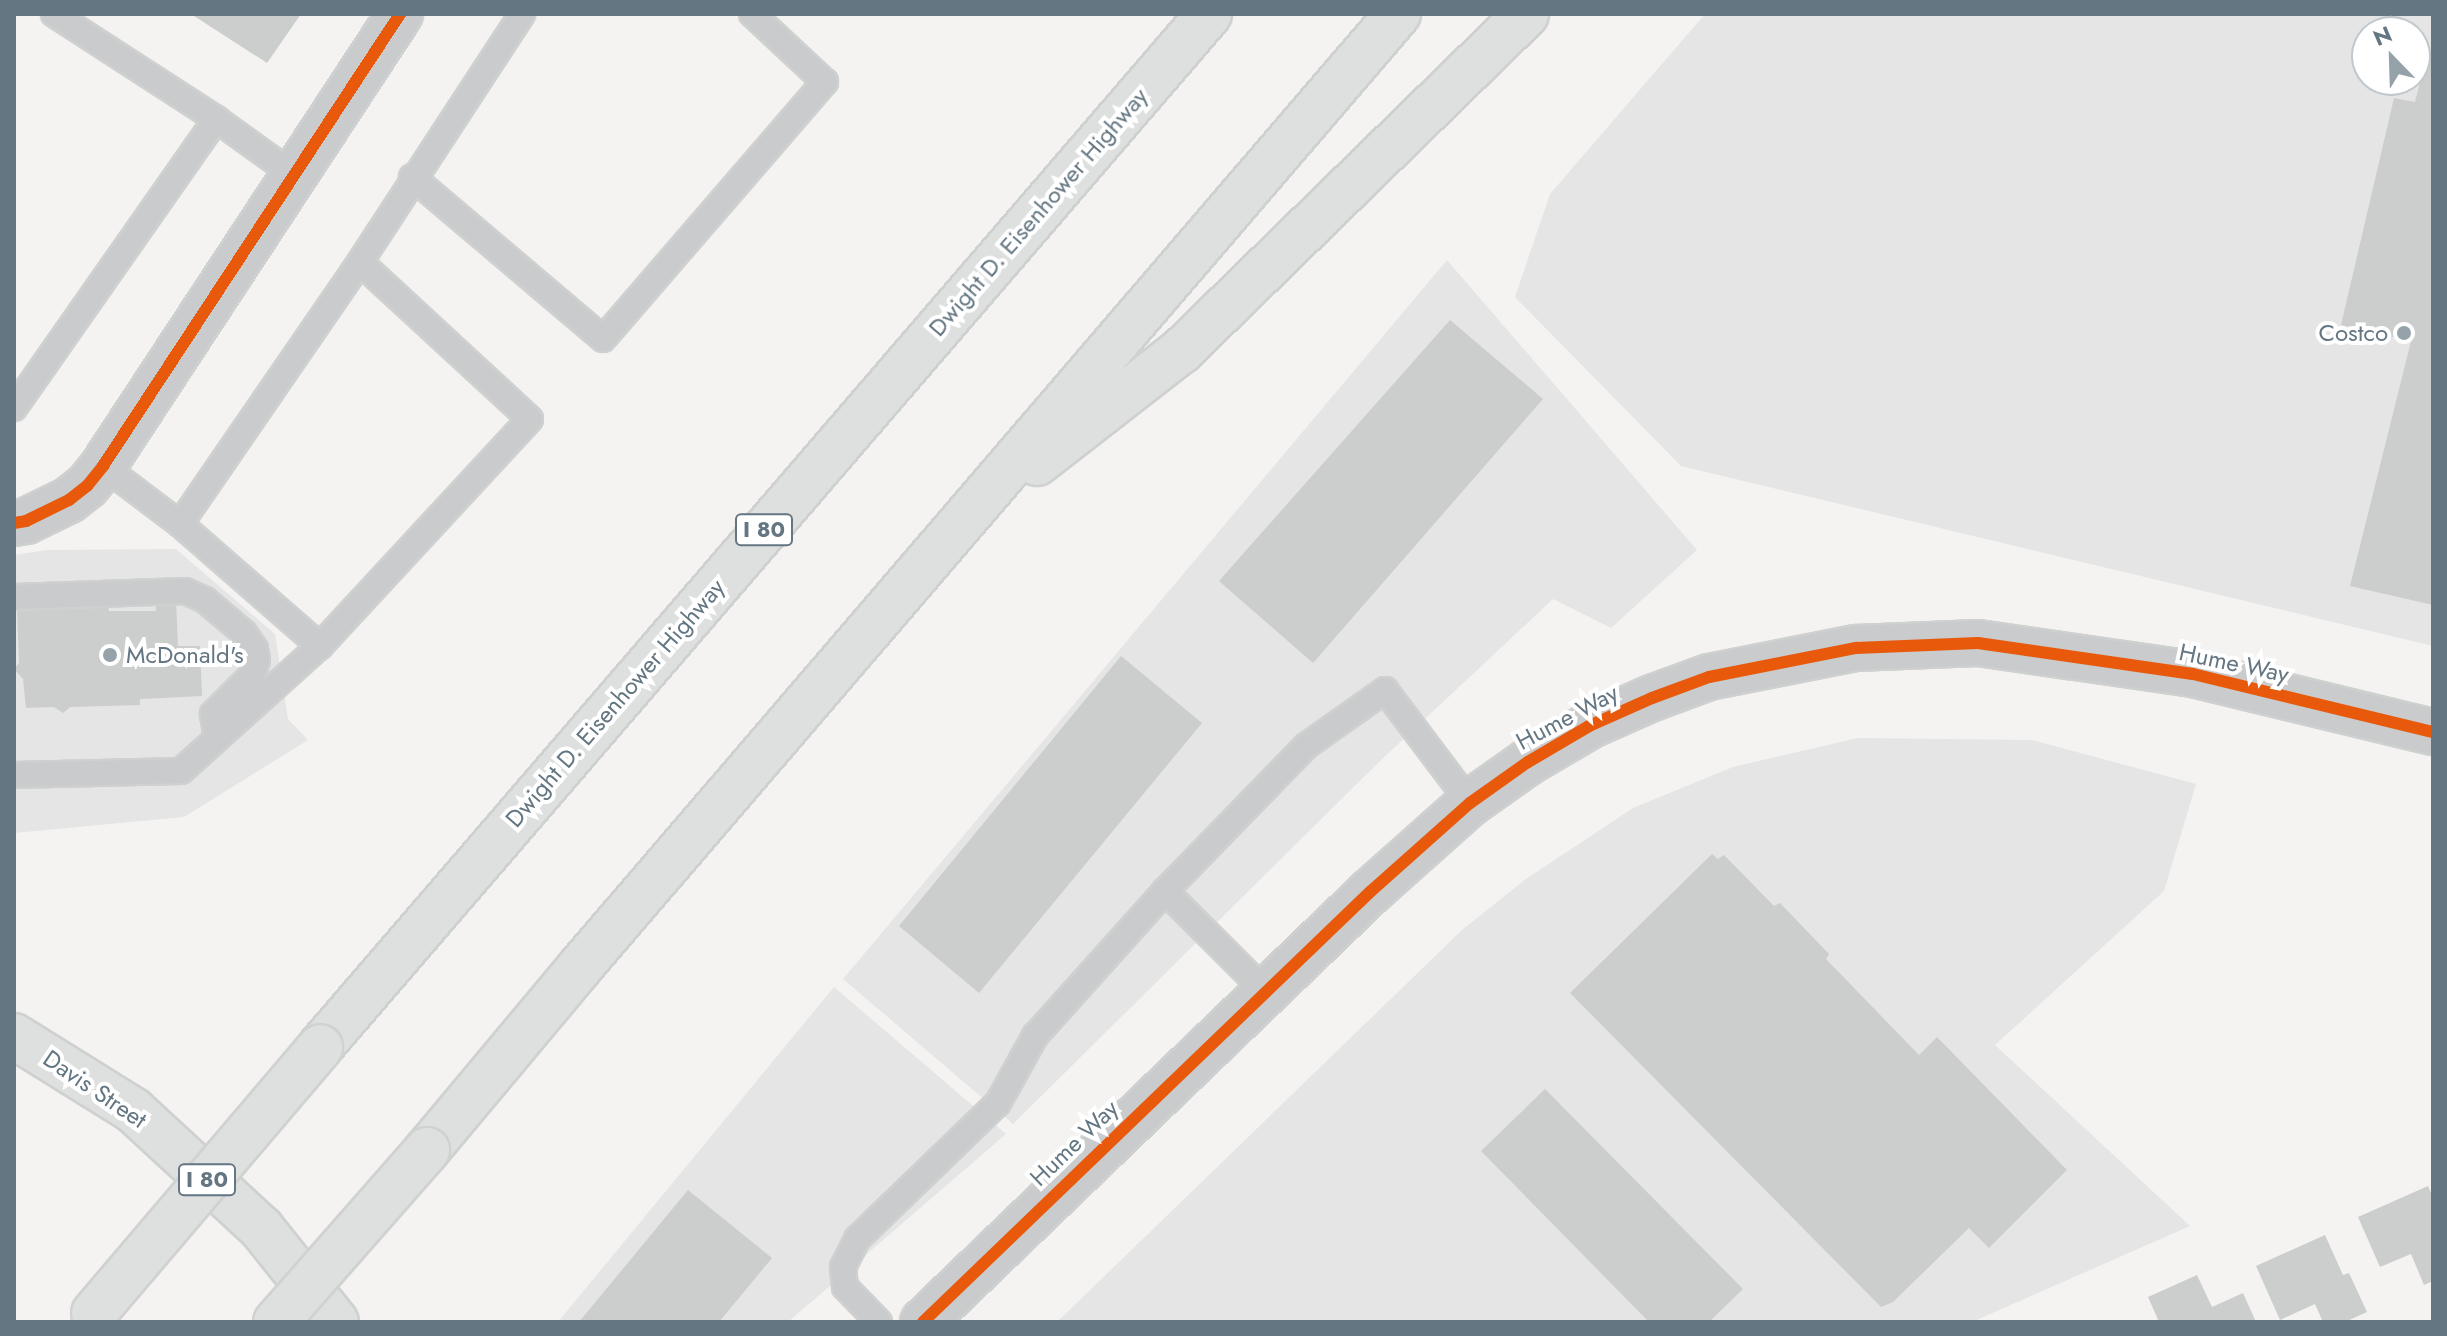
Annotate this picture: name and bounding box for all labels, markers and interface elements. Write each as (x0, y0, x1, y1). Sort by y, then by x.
north arrow (2351, 16, 2431, 96)
text: N (2368, 18, 2397, 54)
street label: Dwight D. Eisenhower Highway (922, 82, 1154, 342)
place label: Costco (2318, 319, 2388, 347)
marker: Costco (2395, 324, 2413, 342)
road number: I 80 (734, 512, 794, 548)
street label: Dwight D. Eisenhower Highway (499, 573, 731, 833)
street label: Hume Way (2177, 637, 2291, 689)
place label: McDonald's (126, 641, 244, 669)
marker: McDonald's (101, 646, 119, 664)
street label: Hume Way (1511, 678, 1623, 756)
street label: Davis Street (38, 1044, 152, 1134)
street label: Hume Way (1024, 1094, 1124, 1192)
road number: I 80 (177, 1162, 237, 1198)

